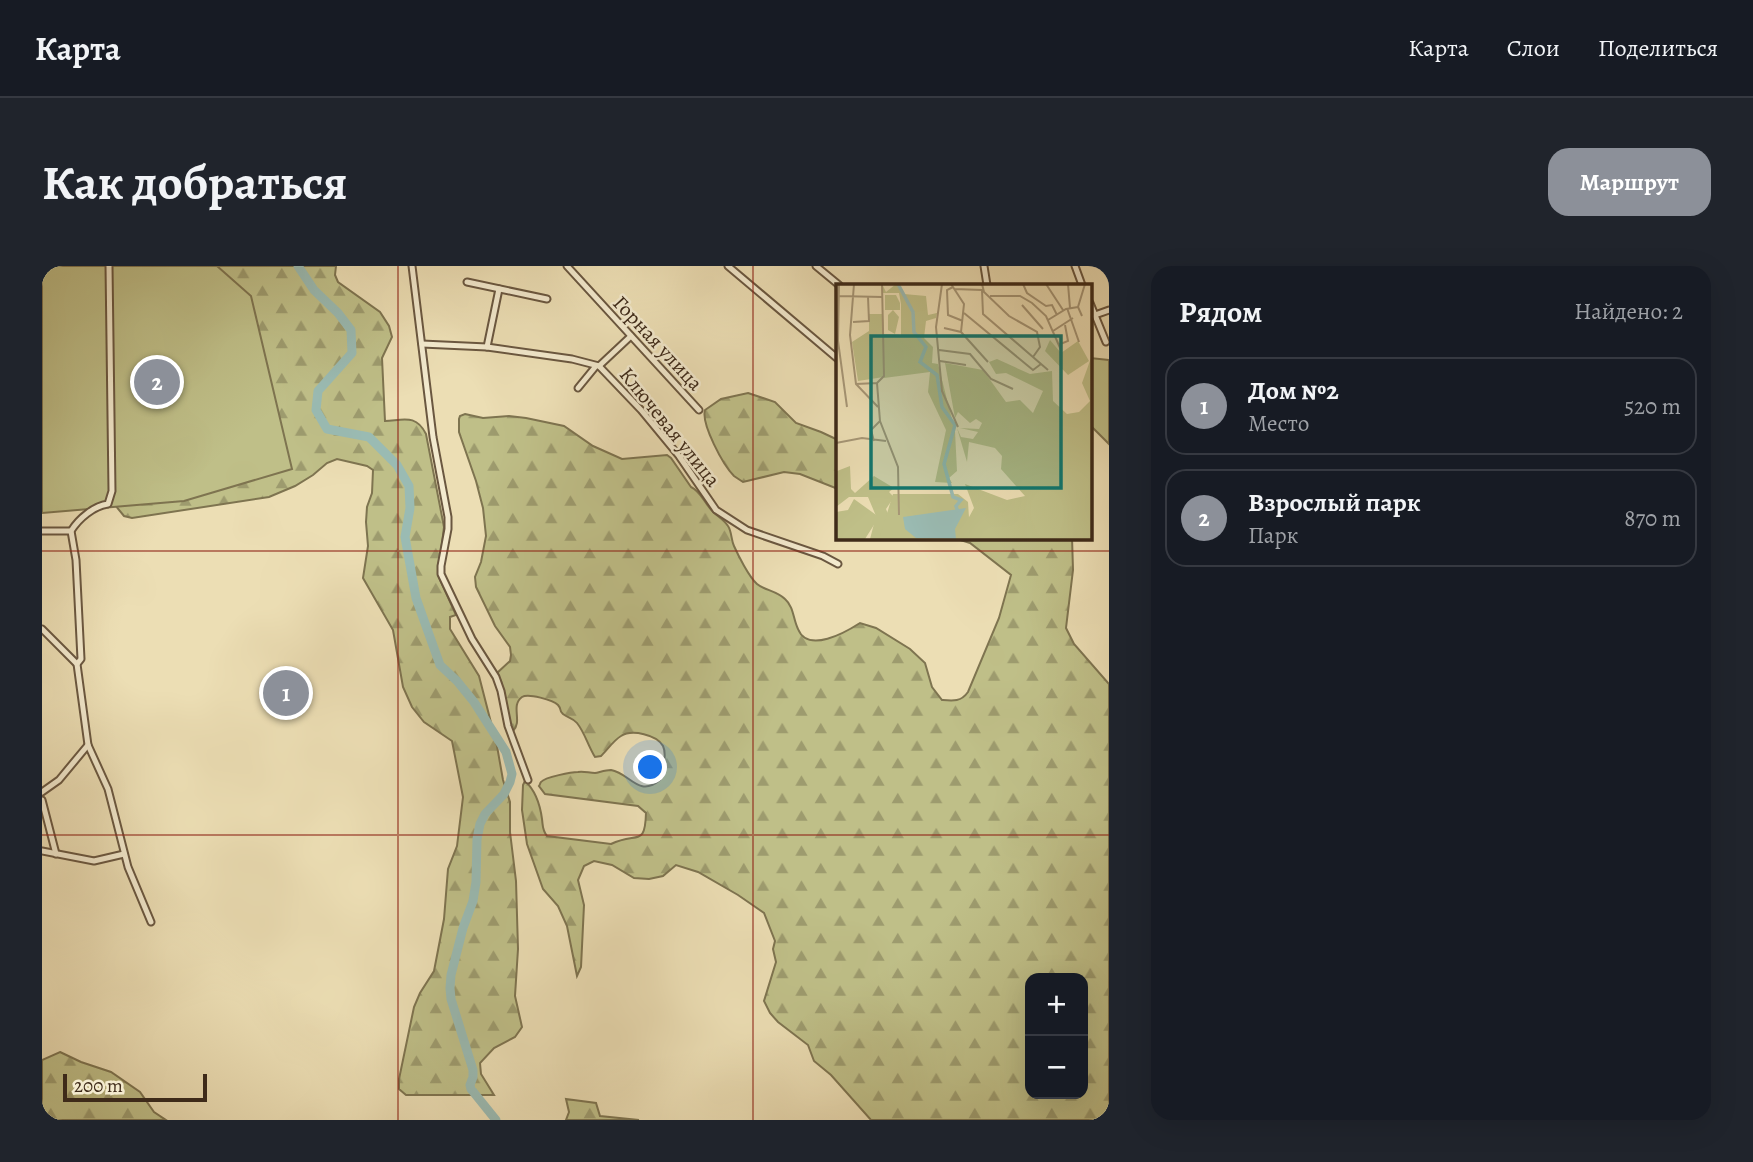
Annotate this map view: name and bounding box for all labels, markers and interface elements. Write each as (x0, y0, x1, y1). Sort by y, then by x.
text: Карта (35, 26, 121, 71)
text: Карта (1408, 32, 1469, 64)
text: Слои (1507, 32, 1560, 64)
text: Поделиться (1598, 32, 1718, 64)
button: Маршрут (1548, 148, 1711, 216)
text: Как добраться (42, 149, 348, 216)
inset map (836, 284, 1092, 539)
street label: Горная улица (607, 289, 710, 397)
text: Рядом (1179, 292, 1262, 332)
text: Найдено: 2 (1574, 296, 1683, 327)
pin: 2 (134, 356, 180, 408)
street label: Ключевая улица (613, 361, 727, 493)
text: Дом №2 (1248, 373, 1339, 408)
text: 1 (1200, 391, 1208, 422)
text: 520 m (1624, 391, 1681, 422)
text: Место (1248, 408, 1309, 439)
text: Взрослый парк (1248, 485, 1421, 520)
text: 2 (1198, 503, 1210, 534)
text: 870 m (1624, 503, 1681, 534)
text: Парк (1248, 520, 1299, 551)
pin: 1 (263, 667, 309, 719)
your location (633, 750, 667, 784)
map controls (1025, 973, 1088, 1099)
button: + (1025, 973, 1088, 1036)
button: − (1025, 1036, 1088, 1099)
scale bar (63, 1071, 206, 1103)
text: 200 m (74, 1073, 123, 1099)

